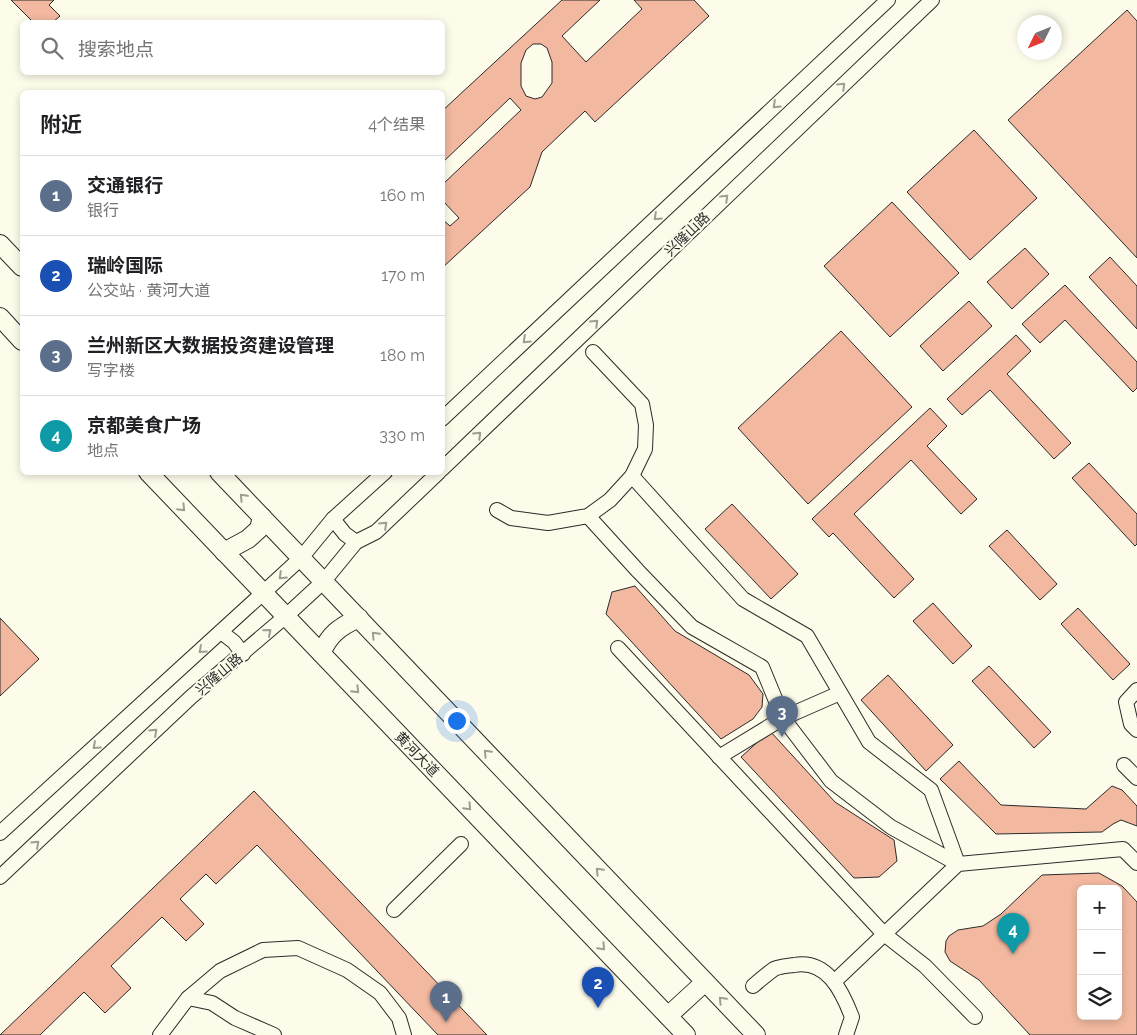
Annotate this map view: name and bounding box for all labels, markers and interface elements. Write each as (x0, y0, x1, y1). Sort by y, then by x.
north arrow (1017, 15, 1062, 60)
search box (20, 20, 445, 75)
icon: search (38, 34, 66, 62)
text: 搜索地点 (78, 38, 154, 60)
one-way arrow (837, 83, 846, 92)
one-way arrow (772, 99, 781, 108)
text: 附近 (40, 112, 82, 137)
text: 4个结果 (368, 115, 425, 134)
text: 交通银行 (87, 174, 163, 196)
text: 1 (52, 186, 60, 205)
text: 160 m (380, 186, 425, 205)
one-way arrow (719, 195, 728, 204)
text: 银行 (87, 201, 119, 220)
street label: 兴隆山路 (661, 209, 713, 259)
one-way arrow (654, 211, 663, 220)
text: 瑞岭国际 (87, 254, 163, 276)
text: 2 (51, 266, 61, 285)
text: 170 m (381, 266, 425, 285)
text: 公交站 · 黄河大道 (87, 281, 210, 300)
one-way arrow (589, 320, 598, 329)
text: 兰州新区大数据投资建设管理 (87, 334, 334, 356)
one-way arrow (523, 334, 532, 343)
text: 3 (52, 346, 60, 365)
text: 180 m (380, 346, 425, 365)
text: 写字楼 (87, 361, 135, 380)
text: 京都美食广场 (87, 414, 201, 436)
text: 4 (51, 426, 61, 445)
text: 330 m (379, 426, 425, 445)
one-way arrow (472, 432, 481, 441)
text: 地点 (87, 441, 119, 460)
one-way arrow (240, 494, 249, 503)
one-way arrow (176, 502, 185, 511)
one-way arrow (378, 522, 387, 531)
one-way arrow (279, 570, 288, 579)
one-way arrow (263, 628, 272, 637)
one-way arrow (372, 632, 381, 641)
one-way arrow (198, 644, 207, 653)
street label: 兴隆山路 (192, 650, 246, 698)
one-way arrow (350, 684, 359, 693)
pin: 3 (766, 696, 798, 737)
your location (444, 708, 470, 734)
street label: 黄河大道 (392, 728, 442, 780)
one-way arrow (148, 729, 157, 738)
one-way arrow (92, 740, 101, 749)
one-way arrow (484, 750, 493, 759)
one-way arrow (462, 801, 471, 810)
one-way arrow (30, 841, 39, 850)
one-way arrow (596, 867, 605, 876)
map controls (1077, 885, 1122, 1020)
button: + (1077, 885, 1122, 930)
pin: 4 (997, 913, 1029, 954)
button: − (1077, 930, 1122, 975)
one-way arrow (596, 941, 605, 950)
pin: 2 (582, 967, 614, 1008)
button: layers (1077, 975, 1122, 1020)
pin: 1 (430, 981, 462, 1022)
one-way arrow (719, 996, 728, 1005)

